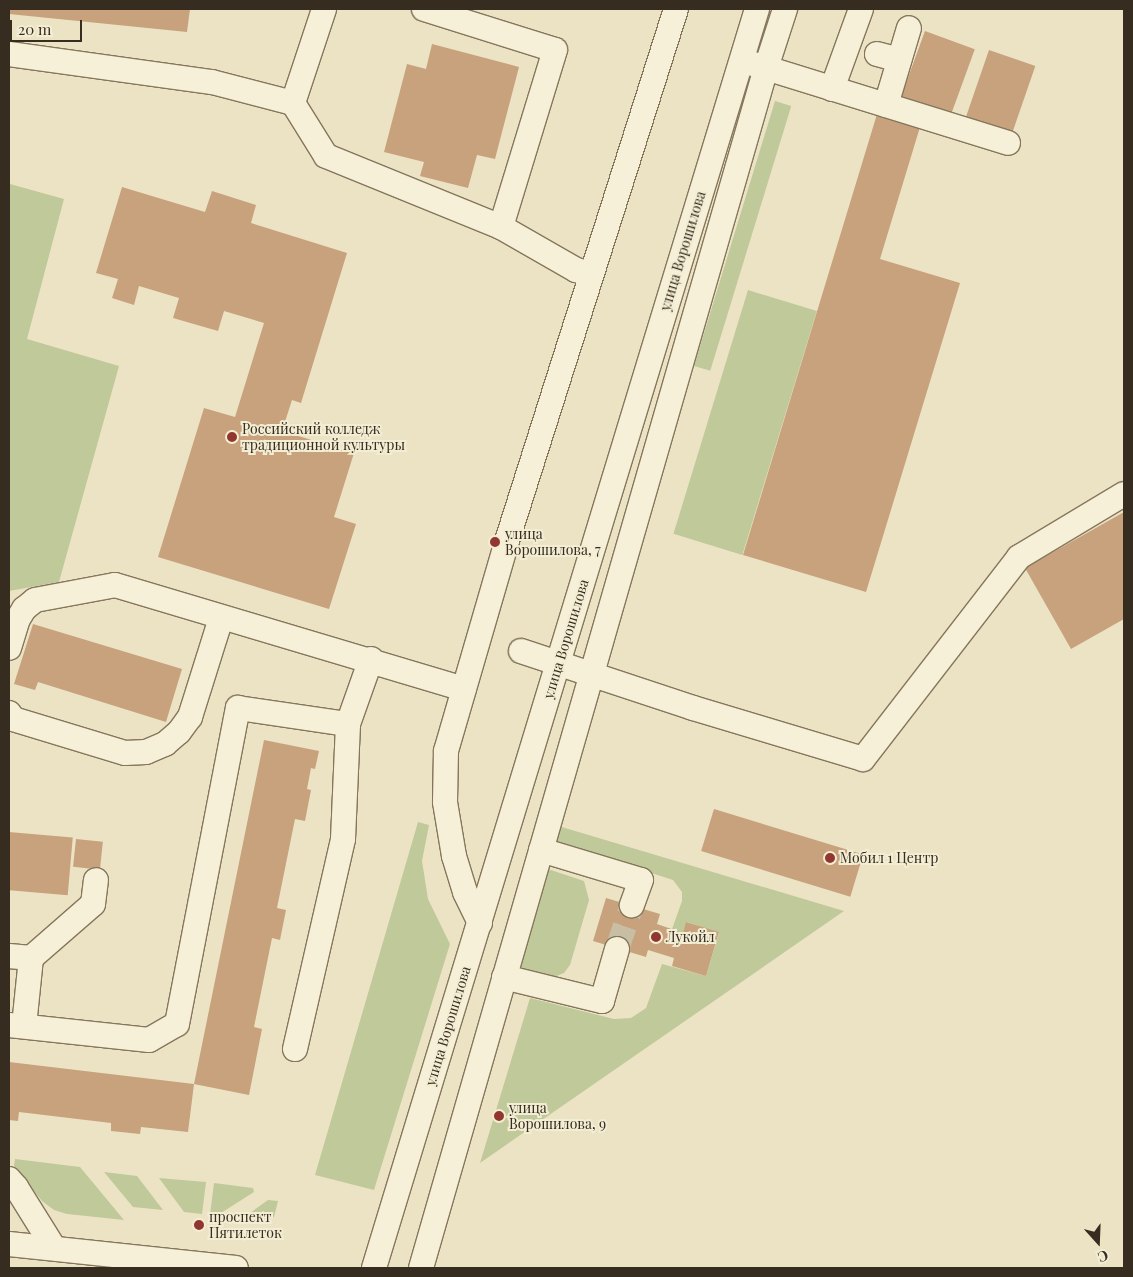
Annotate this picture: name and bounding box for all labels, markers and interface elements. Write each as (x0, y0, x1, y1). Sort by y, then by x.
scale bar (12, 10, 85, 42)
text: 20 m (18, 19, 51, 39)
street label: улица Ворошилова (657, 189, 709, 313)
place label: Российский колледж традиционной культуры (242, 421, 405, 454)
marker: Российский колледж традиционной культуры (226, 431, 238, 443)
place label: улица Ворошилова, 7 (505, 526, 601, 558)
marker: улица Ворошилова, 7 (489, 536, 501, 548)
street label: улица Ворошилова (540, 577, 592, 701)
place label: Мобил 1 Центр (840, 850, 938, 866)
marker: Мобил 1 Центр (824, 852, 836, 864)
place label: Лукойл (666, 929, 715, 945)
marker: Лукойл (650, 931, 662, 943)
street label: улица Ворошилова (422, 964, 474, 1088)
place label: улица Ворошилова, 9 (509, 1100, 606, 1132)
marker: улица Ворошилова, 9 (493, 1110, 505, 1122)
place label: проспект Пятилеток (209, 1209, 282, 1242)
north arrow (1073, 1217, 1123, 1267)
marker: проспект Пятилеток (193, 1219, 205, 1231)
text: С (1095, 1246, 1111, 1267)

